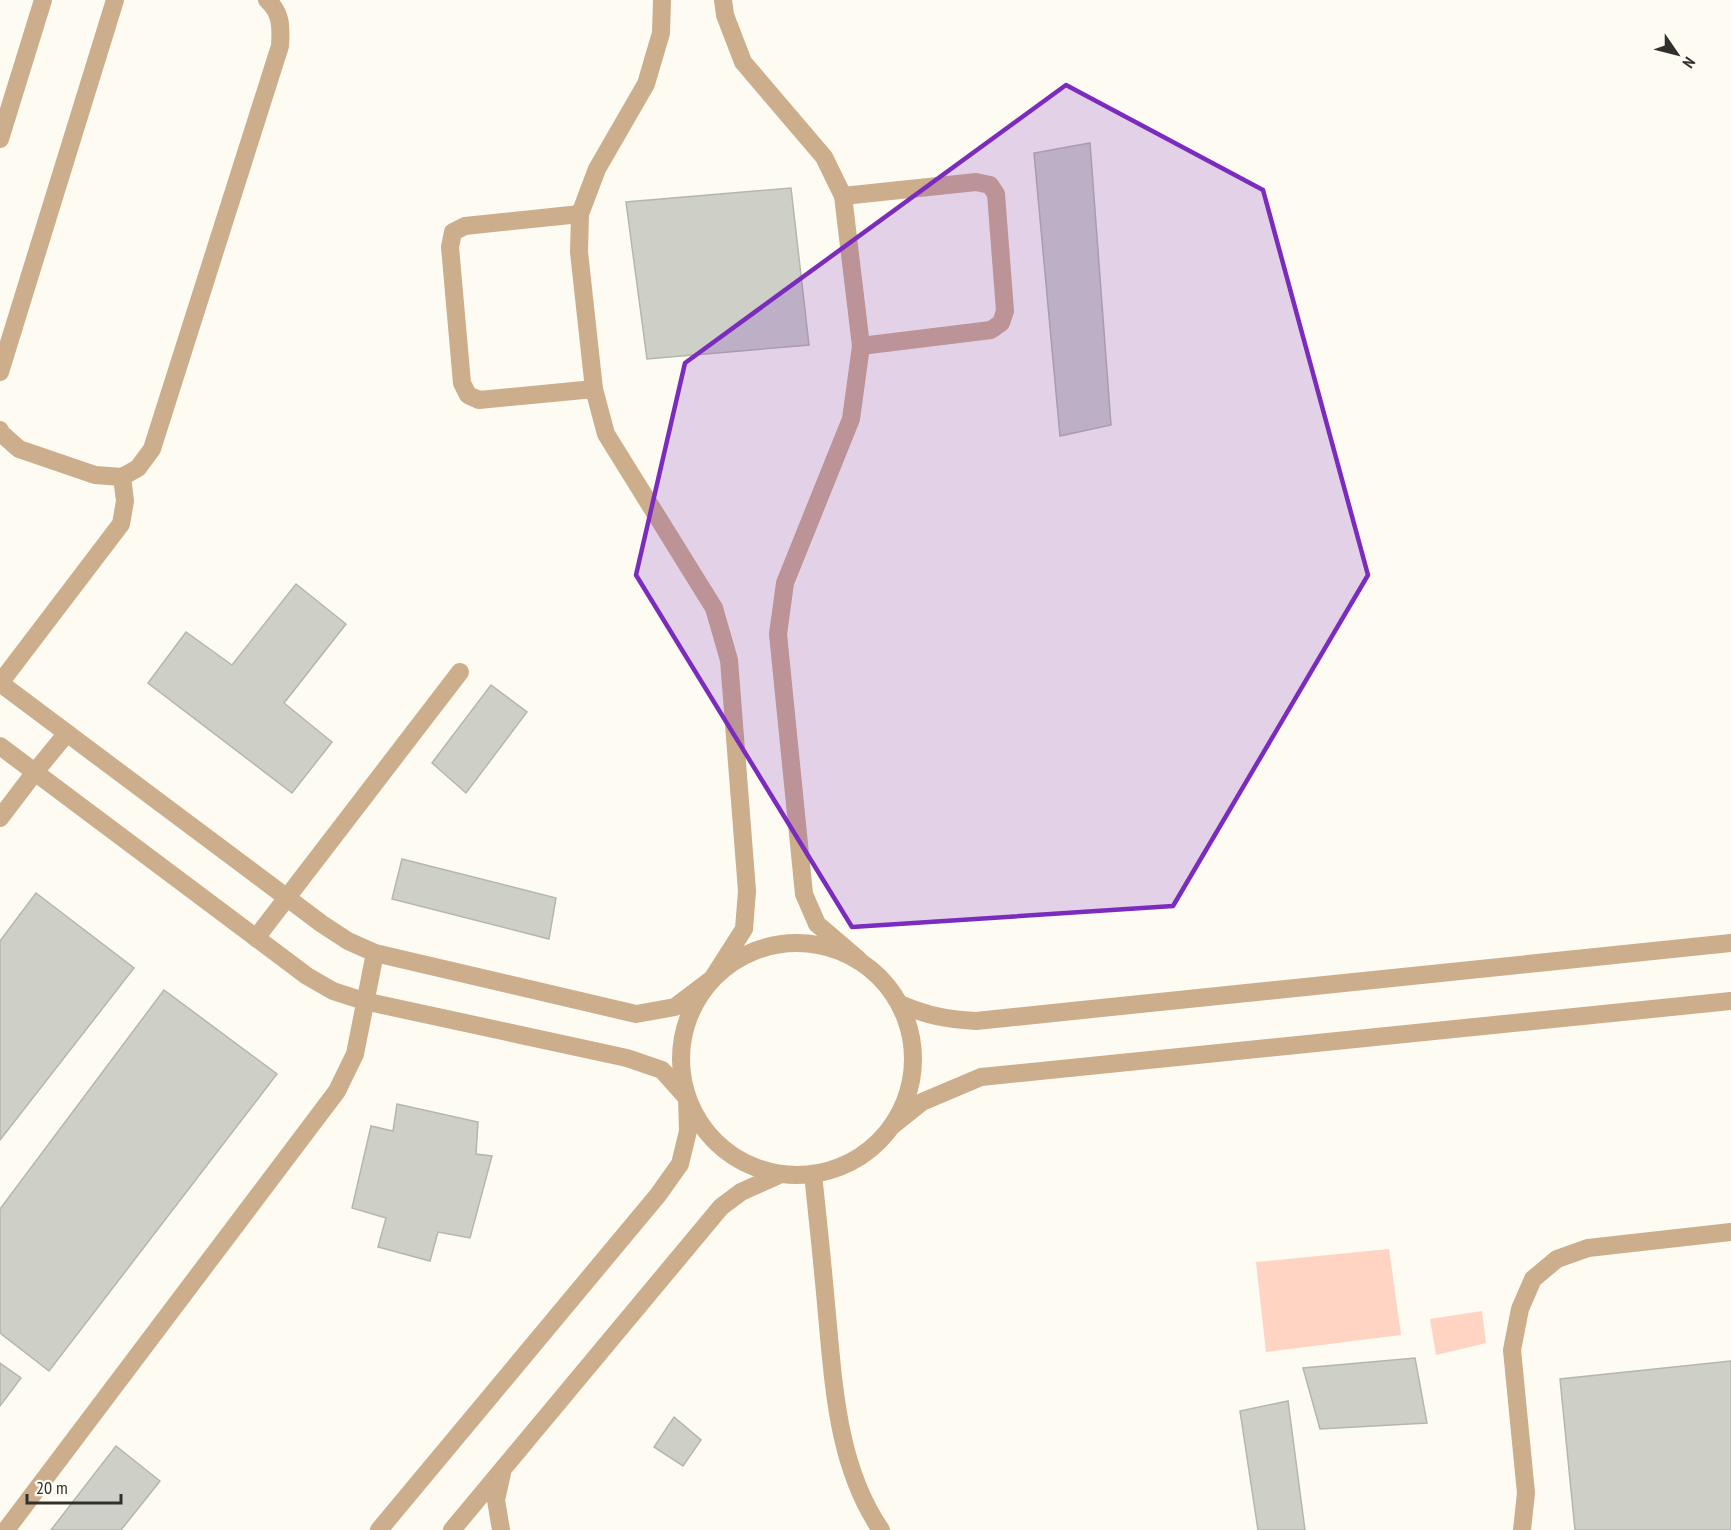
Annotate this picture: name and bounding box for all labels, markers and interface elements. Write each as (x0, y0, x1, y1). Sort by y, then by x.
north arrow (1647, 24, 1707, 84)
text: N (1679, 53, 1700, 72)
scale bar (27, 1467, 122, 1505)
text: 20 m (36, 1476, 68, 1499)

